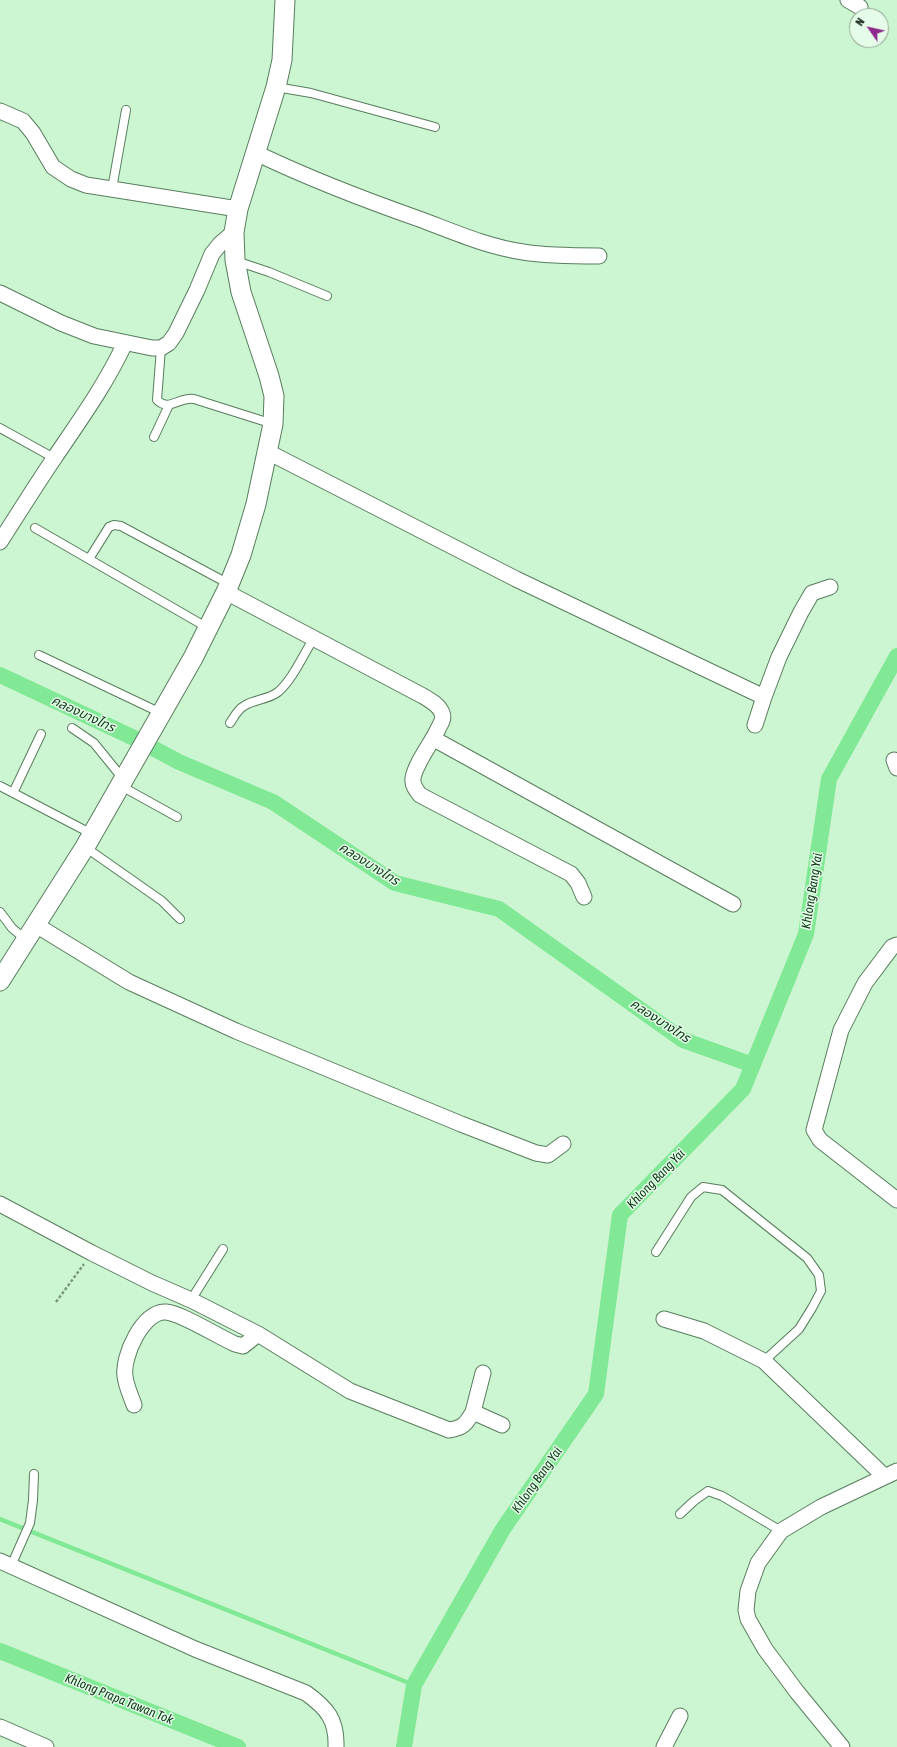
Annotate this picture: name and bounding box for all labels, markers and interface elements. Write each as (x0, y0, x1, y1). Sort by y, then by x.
north arrow (849, 8, 889, 48)
text: N (853, 16, 867, 28)
water label: คลองบางไทร (49, 693, 117, 735)
water label: คลองบางไทร (336, 839, 402, 889)
water label: Khlong Bang Yai (798, 852, 826, 930)
water label: คลองบางไทร (627, 996, 693, 1046)
water label: Khlong Bang Yai (624, 1146, 688, 1212)
water label: Khlong Bang Yai (509, 1444, 565, 1516)
water label: Khlong Prapa Tawan Tok (62, 1670, 176, 1728)

